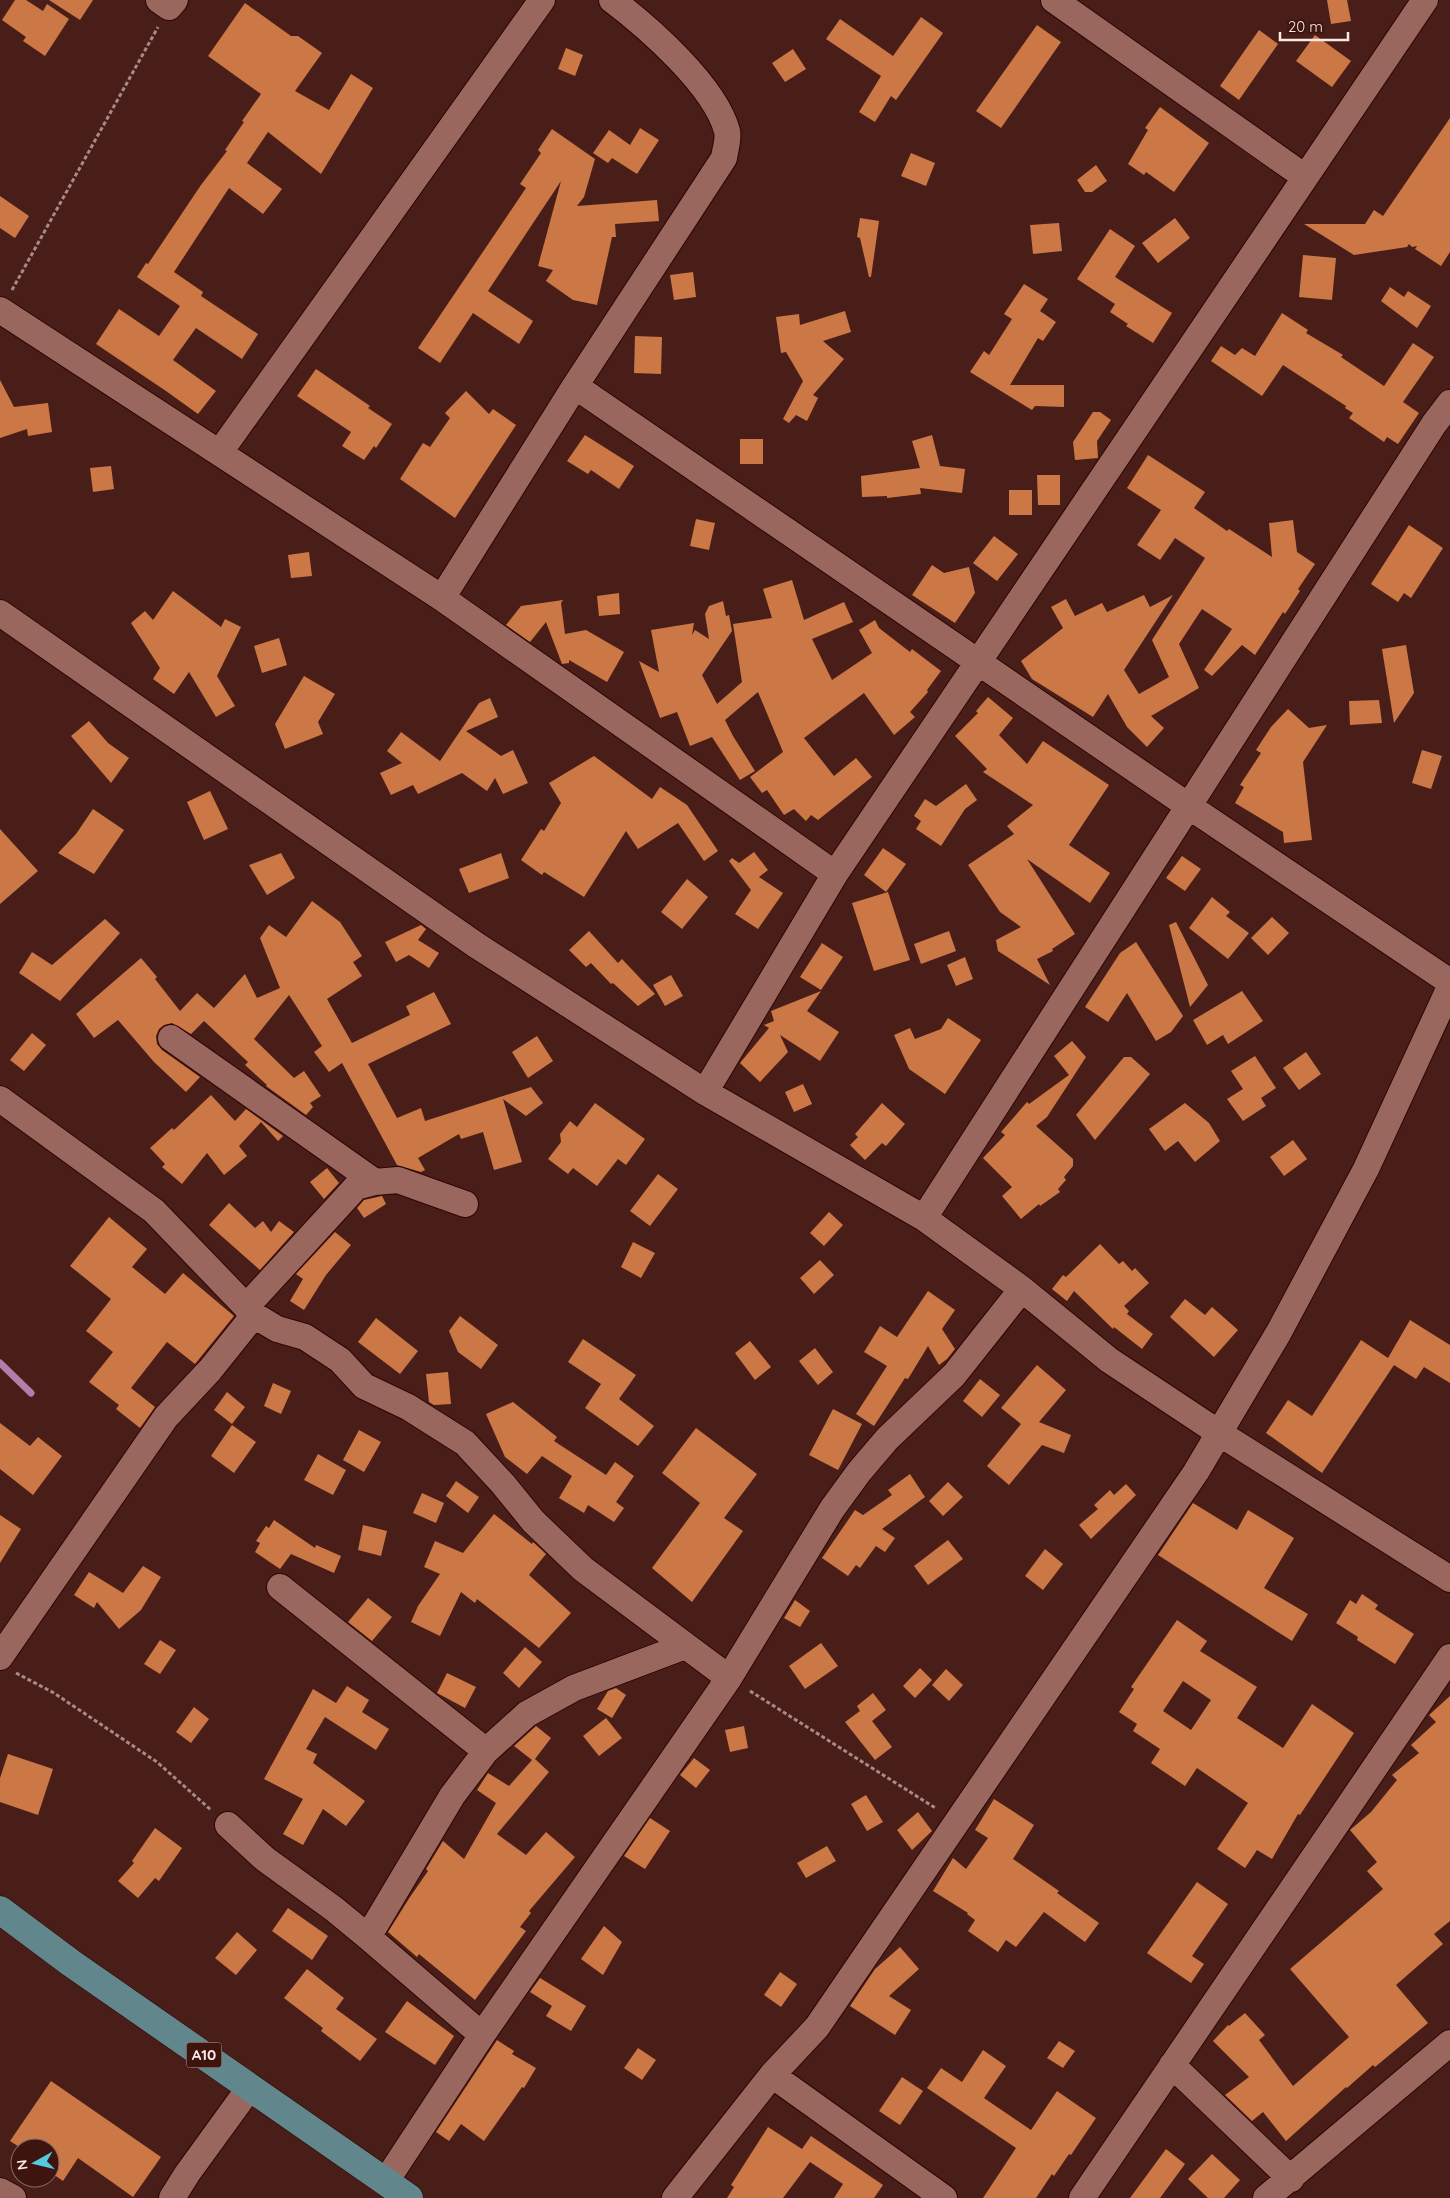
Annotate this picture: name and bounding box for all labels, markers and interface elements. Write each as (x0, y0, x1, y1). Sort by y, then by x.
scale bar (1280, 10, 1348, 42)
text: 20 m (1288, 17, 1323, 36)
road number: A10 (186, 2042, 222, 2068)
north arrow (10, 2138, 60, 2188)
text: N (12, 2158, 32, 2171)

